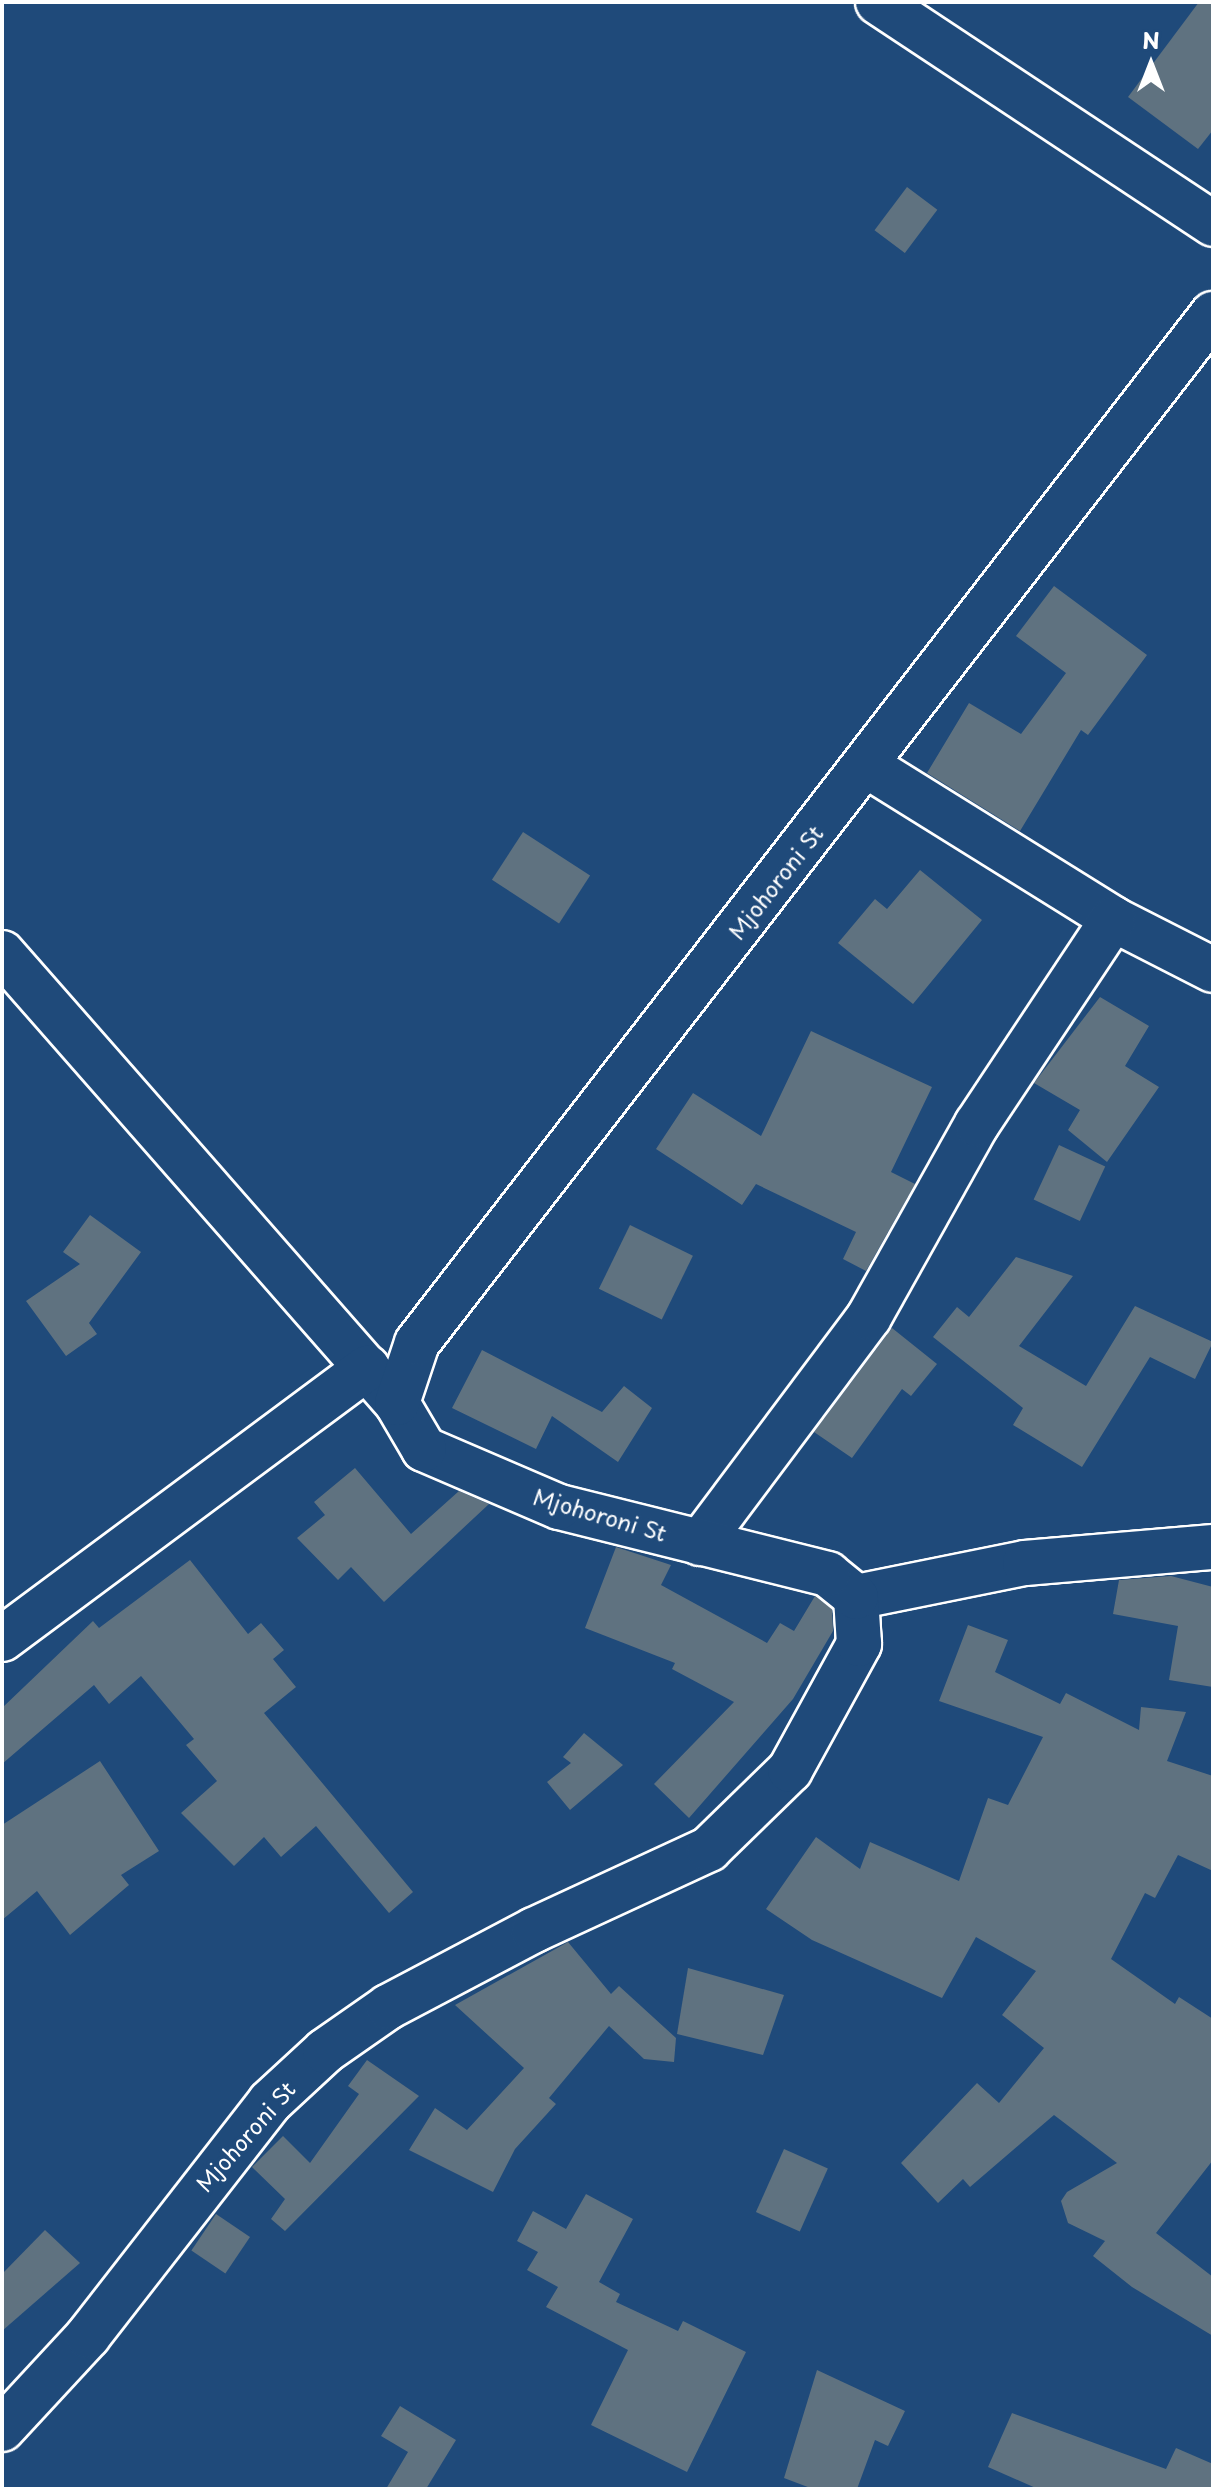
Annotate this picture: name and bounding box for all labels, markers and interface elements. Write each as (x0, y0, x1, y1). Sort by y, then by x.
text: N (1142, 23, 1160, 56)
north arrow (1111, 24, 1191, 104)
street label: Mjohoroni St (723, 820, 827, 944)
street label: Mjohoroni St (531, 1483, 669, 1545)
street label: Mjohoroni St (190, 2076, 300, 2196)

